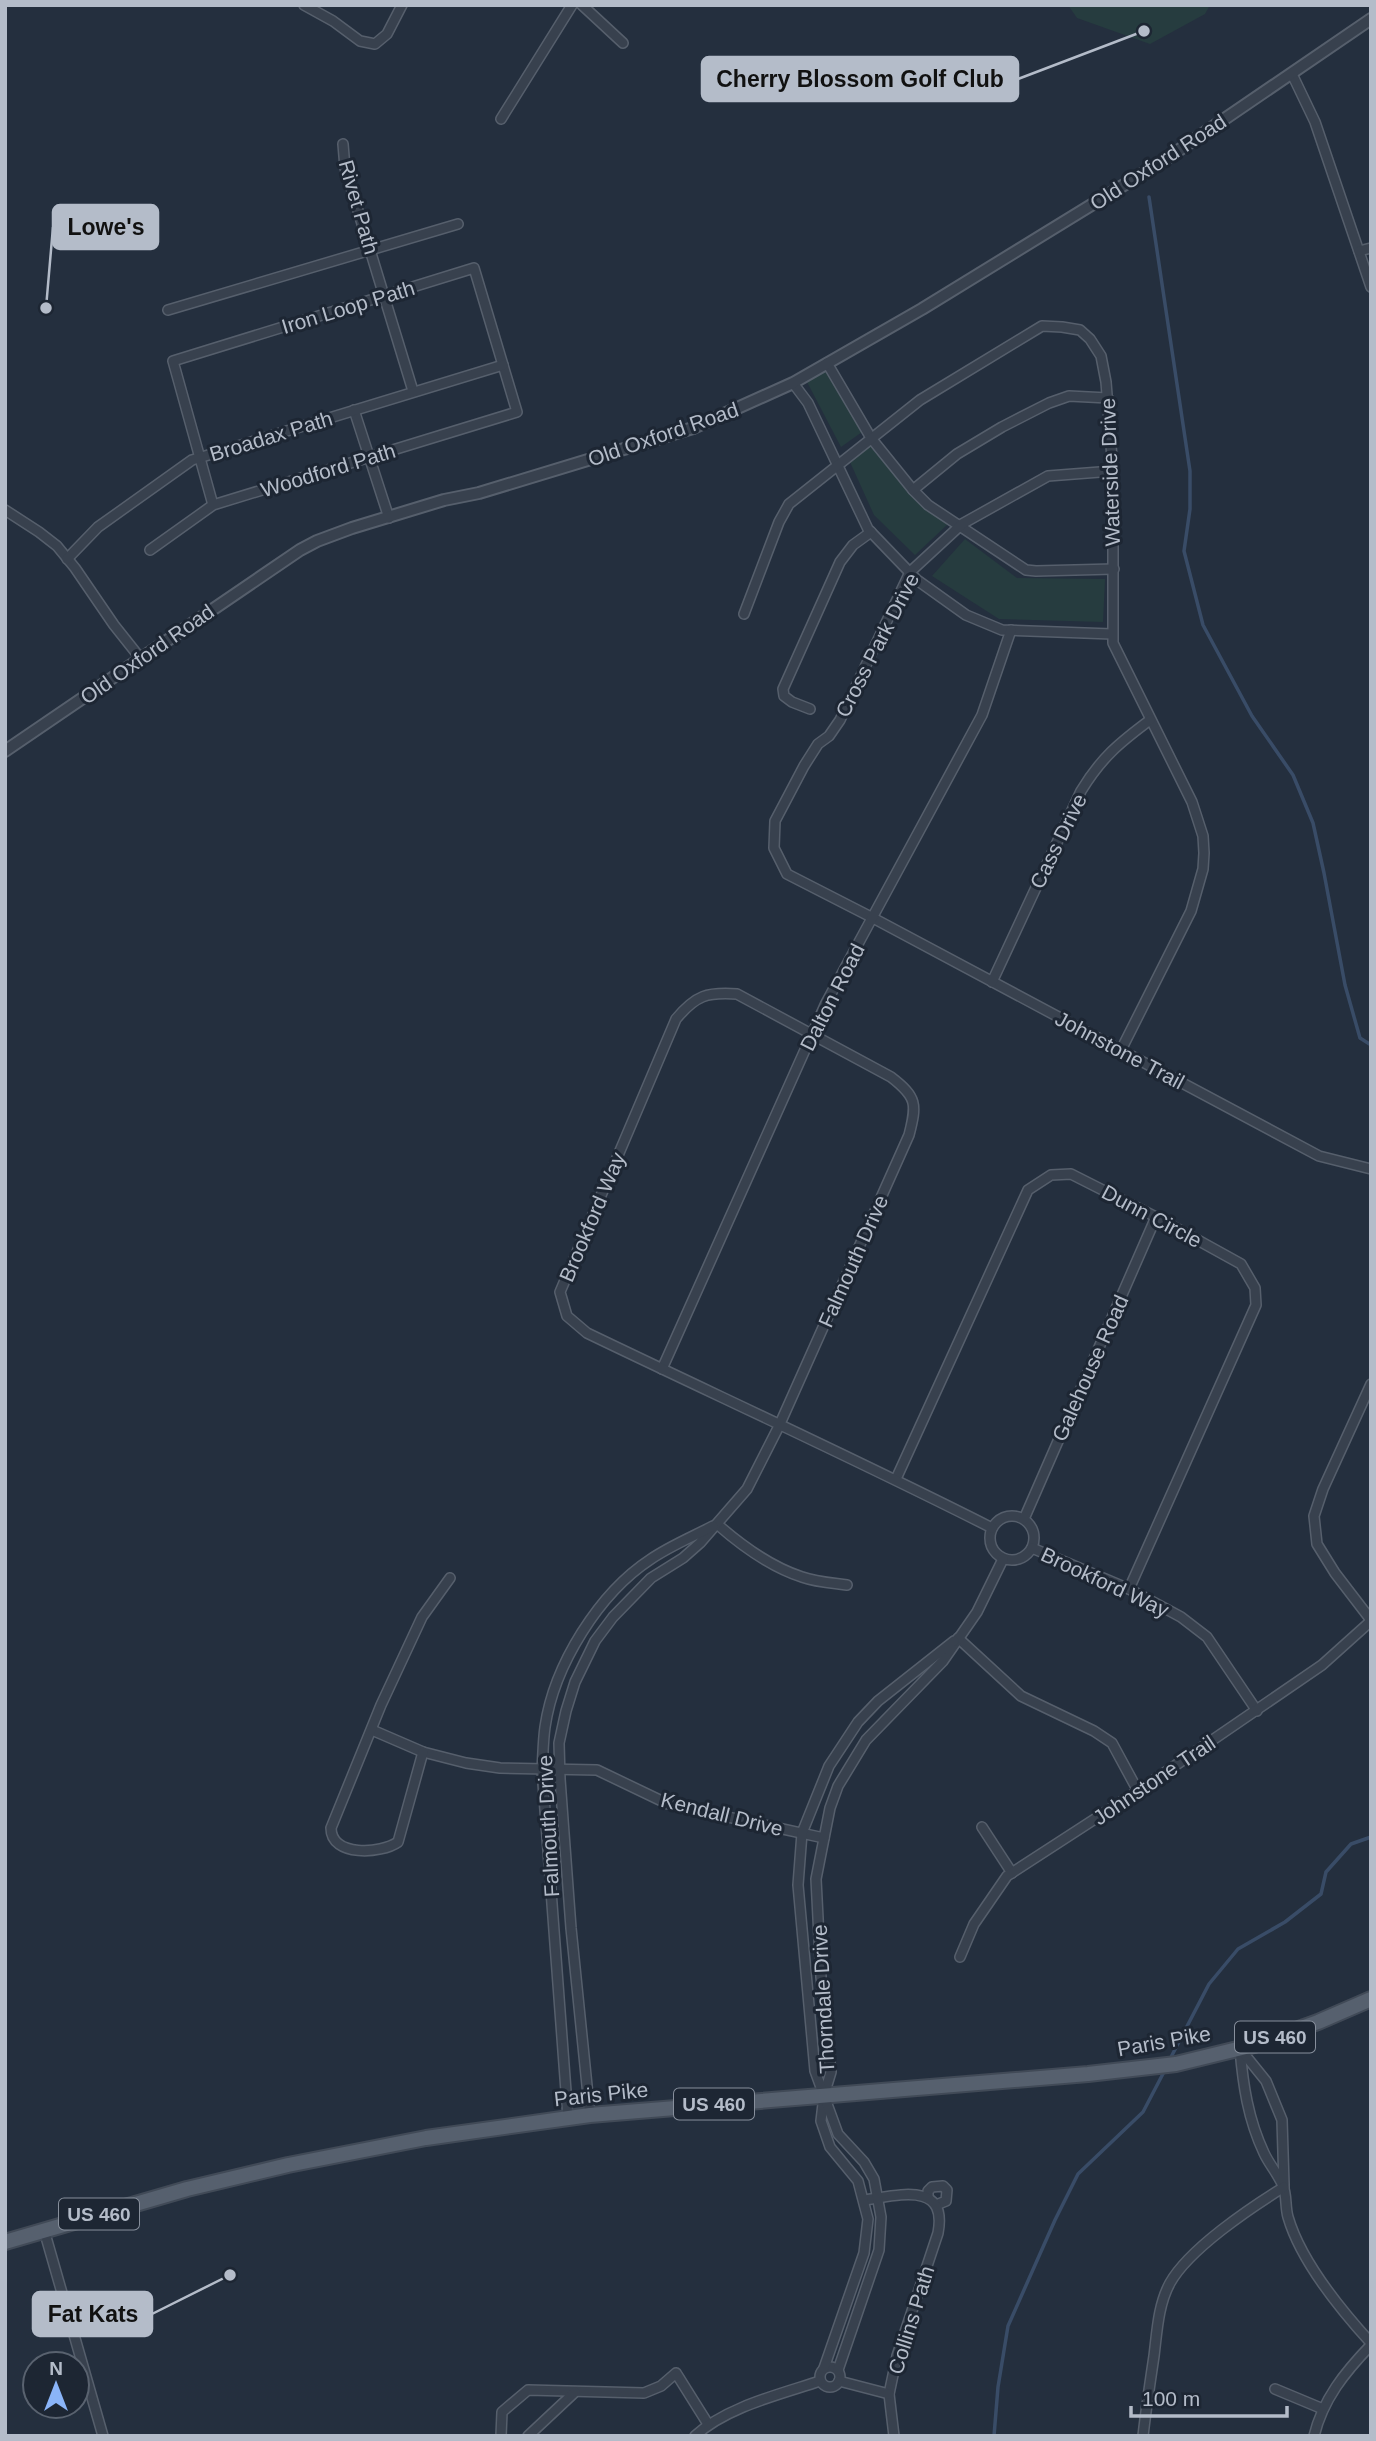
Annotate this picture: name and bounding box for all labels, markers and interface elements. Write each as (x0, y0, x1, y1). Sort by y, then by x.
callout: Cherry Blossom Golf Club (702, 57, 1018, 101)
text: Cherry Blossom Golf Club (716, 66, 1004, 92)
street label: Old Oxford Road (1086, 109, 1230, 215)
street label: Rivet Path (335, 157, 383, 257)
callout: Lowe's (53, 205, 158, 249)
text: Lowe's (67, 214, 145, 240)
street label: Iron Loop Path (279, 276, 417, 338)
street label: Old Oxford Road (585, 397, 741, 471)
street label: Waterside Drive (1096, 397, 1124, 547)
street label: Broadax Path (207, 406, 335, 466)
street label: Woodford Path (258, 439, 398, 501)
street label: Cross Park Drive (831, 569, 923, 721)
street label: Old Oxford Road (76, 599, 218, 709)
street label: Cass Drive (1025, 790, 1091, 892)
street label: Dalton Road (795, 940, 869, 1054)
street label: Johnstone Trail (1052, 1006, 1188, 1094)
street label: Brookford Way (554, 1148, 630, 1285)
street label: Dunn Circle (1098, 1180, 1206, 1252)
street label: Falmouth Drive (814, 1191, 892, 1331)
street label: Galehouse Road (1047, 1291, 1133, 1445)
street label: Brookford Way (1038, 1542, 1173, 1622)
street label: Johnstone Trail (1089, 1731, 1219, 1829)
street label: Falmouth Drive (533, 1754, 563, 1898)
street label: Kendall Drive (659, 1788, 785, 1840)
street label: Thorndale Drive (808, 1924, 838, 2074)
street label: Paris Pike (1115, 2021, 1213, 2061)
road number: US 460 (1235, 2022, 1315, 2052)
street label: Paris Pike (553, 2078, 649, 2110)
road number: US 460 (674, 2088, 754, 2120)
road number: US 460 (59, 2198, 139, 2230)
street label: Collins Path (884, 2263, 938, 2377)
callout: Fat Kats (33, 2292, 152, 2336)
text: Fat Kats (48, 2301, 138, 2327)
north arrow (21, 2350, 91, 2420)
text: N (49, 2358, 63, 2379)
scale bar (1131, 2374, 1287, 2418)
text: 100 m (1142, 2387, 1200, 2410)

